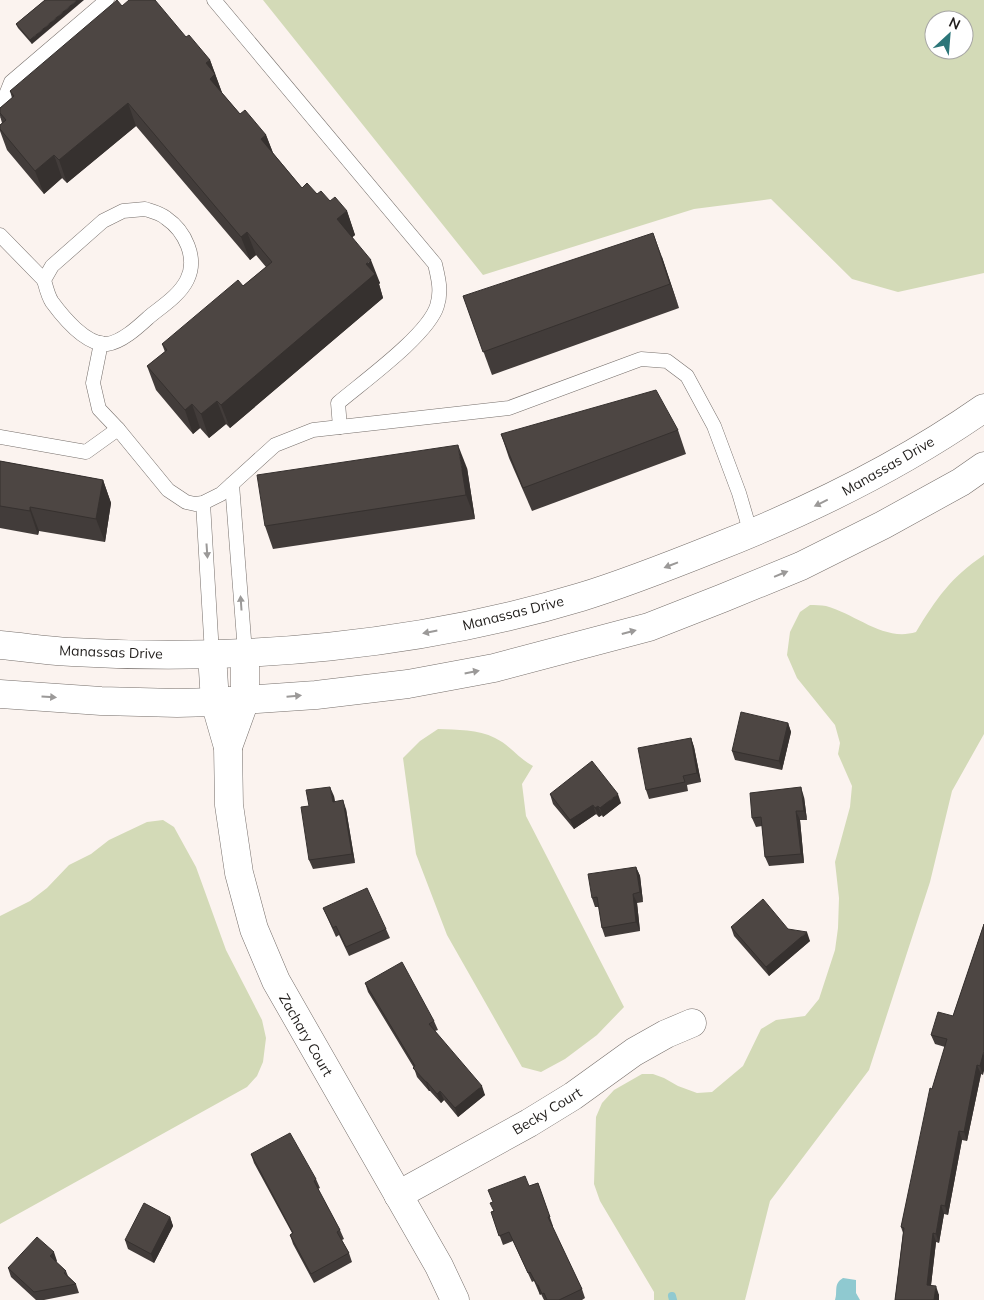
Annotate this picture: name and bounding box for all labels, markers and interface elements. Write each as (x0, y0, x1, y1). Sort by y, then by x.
north arrow (924, 10, 974, 60)
text: N (946, 13, 963, 34)
street label: Manassas Drive (839, 432, 937, 500)
one-way arrow (814, 499, 828, 507)
one-way arrow (203, 544, 211, 560)
one-way arrow (663, 561, 678, 569)
one-way arrow (774, 570, 788, 578)
street label: Manassas Drive (460, 592, 566, 634)
one-way arrow (236, 595, 244, 611)
one-way arrow (423, 628, 438, 636)
one-way arrow (622, 628, 637, 636)
street label: Manassas Drive (59, 641, 163, 663)
one-way arrow (464, 668, 479, 676)
one-way arrow (286, 692, 302, 700)
one-way arrow (41, 694, 57, 702)
street label: Zachary Court (275, 991, 337, 1080)
street label: Becky Court (509, 1083, 585, 1139)

